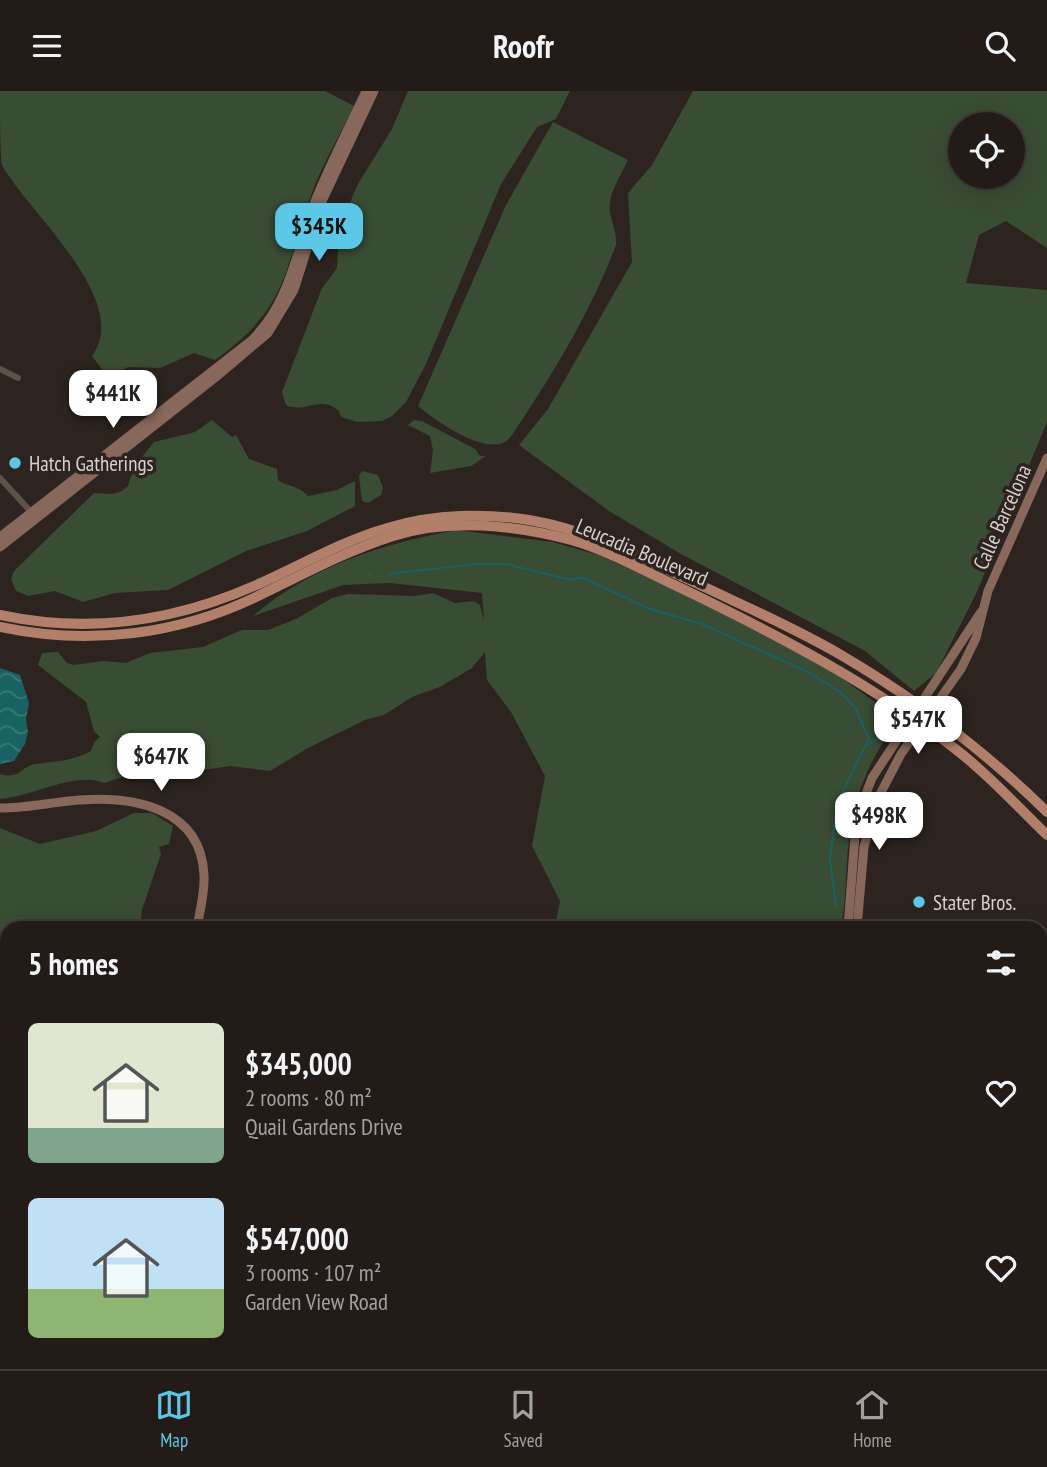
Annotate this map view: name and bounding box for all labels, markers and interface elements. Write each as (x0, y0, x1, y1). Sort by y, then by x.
text: Roofr (493, 25, 554, 67)
icon: menu (28, 27, 66, 65)
icon: search (981, 27, 1019, 65)
map controls (948, 112, 1025, 189)
button: locate (948, 112, 1025, 189)
pin: $345K (270, 204, 368, 263)
text: $345K (291, 211, 347, 240)
pin: $441K (64, 371, 162, 430)
text: $441K (85, 378, 141, 407)
place label: Hatch Gatherings (29, 450, 154, 477)
marker: Hatch Gatherings (7, 455, 23, 471)
street label: Calle Barcelona (967, 460, 1037, 574)
street label: Leucadia Boulevard (572, 512, 712, 592)
pin: $547K (869, 697, 967, 756)
text: $547K (890, 704, 946, 733)
pin: $647K (112, 733, 210, 793)
text: $647K (133, 741, 189, 770)
pin: $498K (830, 793, 928, 852)
text: $498K (851, 800, 907, 829)
place label: Stater Bros. (933, 889, 1016, 916)
marker: Stater Bros. (911, 894, 927, 910)
text: 5 homes (28, 944, 119, 983)
icon: filters (982, 944, 1020, 982)
text: $345,000 (245, 1044, 352, 1083)
icon: home (84, 1051, 168, 1135)
icon: heart (982, 1074, 1020, 1112)
text: 2 rooms · 80 m² (245, 1083, 372, 1112)
text: Quail Gardens Drive (245, 1112, 403, 1141)
text: $547,000 (245, 1219, 349, 1258)
icon: home (84, 1226, 168, 1310)
icon: heart (982, 1249, 1020, 1287)
text: 3 rooms · 107 m² (245, 1258, 381, 1287)
text: Garden View Road (245, 1287, 388, 1316)
tab: Map (155, 1386, 193, 1452)
tab: Saved (504, 1386, 543, 1452)
tab: Home (853, 1386, 892, 1452)

